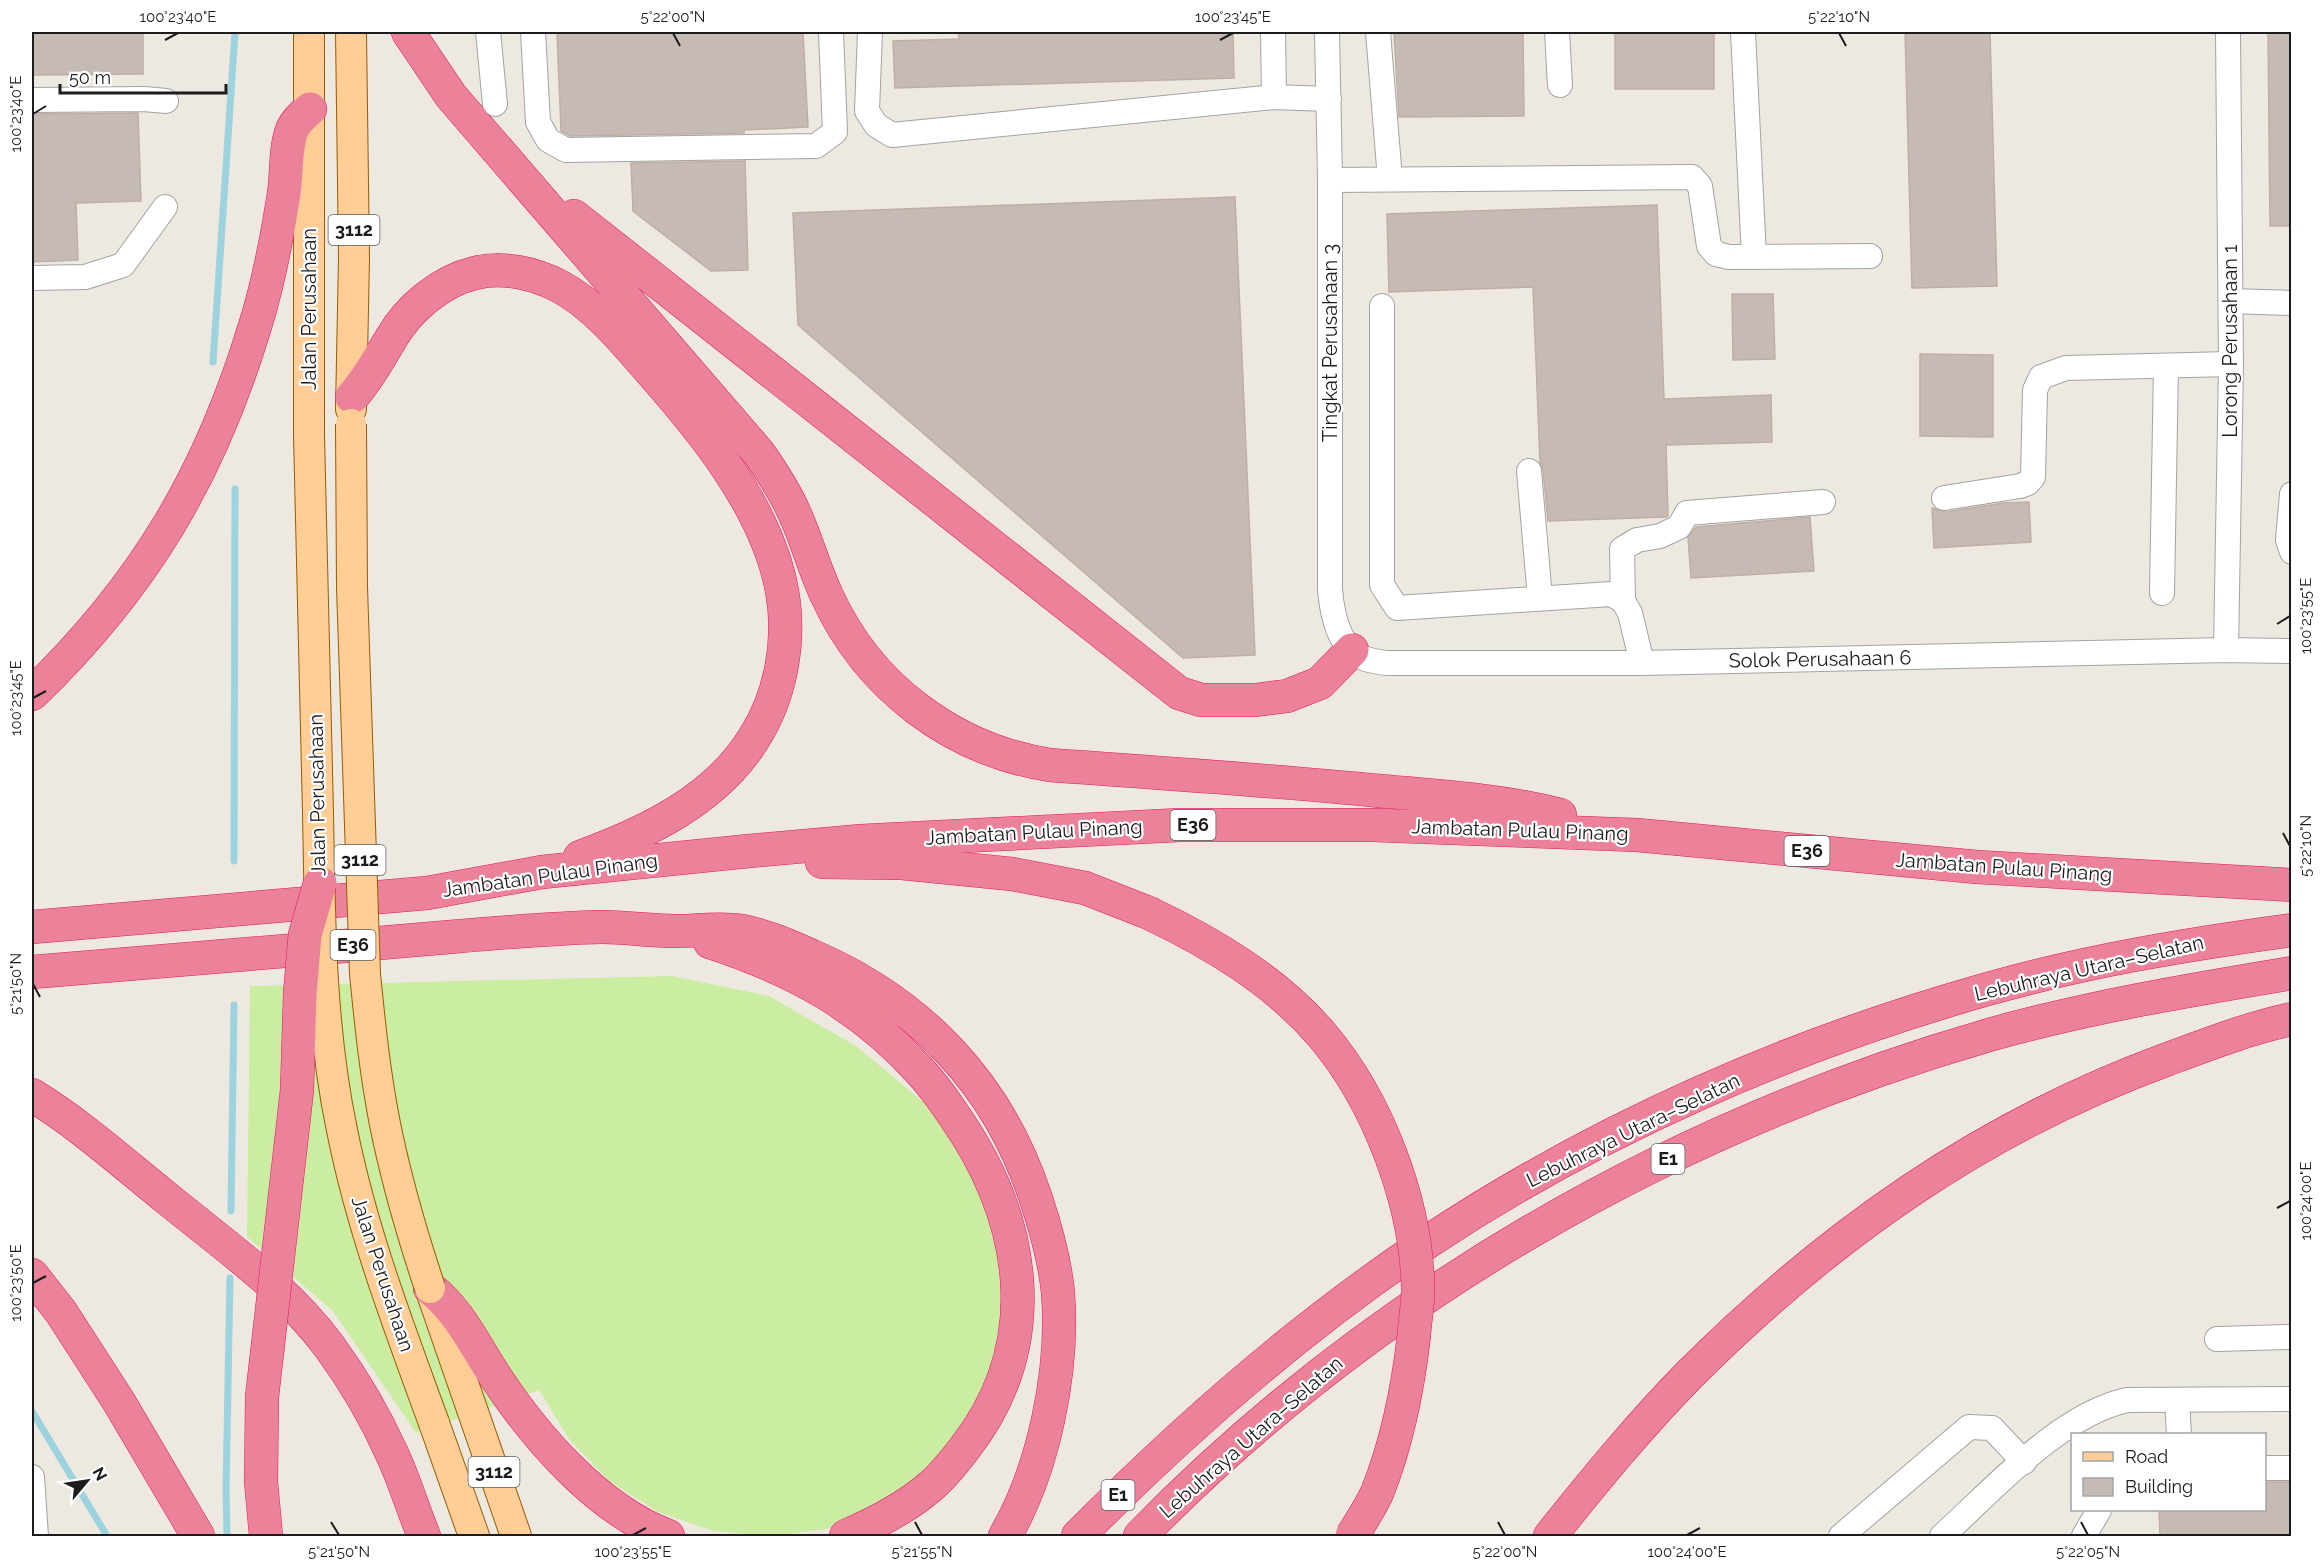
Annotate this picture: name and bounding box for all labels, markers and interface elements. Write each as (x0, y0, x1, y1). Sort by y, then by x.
text: 100°23'40"E (140, 8, 216, 26)
text: 5°22'00"N (641, 8, 705, 26)
text: 100°23'45"E (1195, 8, 1271, 26)
text: 5°22'10"N (1808, 8, 1870, 26)
scale bar (60, 57, 226, 95)
text: 50 m (69, 67, 111, 88)
text: 100°23'40"E (7, 76, 25, 152)
road number: 3112 (328, 215, 380, 245)
street label: Jalan Perusahaan (297, 228, 321, 390)
street label: Tingkat Perusahaan 3 (1318, 244, 1342, 442)
street label: Lorong Perusahaan 1 (2218, 244, 2242, 438)
text: 100°23'55"E (2297, 578, 2315, 654)
street label: Solok Perusahaan 6 (1728, 645, 1912, 673)
text: 100°23'45"E (7, 660, 25, 736)
street label: Jalan Perusahaan (304, 714, 330, 876)
road number: E36 (1170, 810, 1216, 840)
street label: Jambatan Pulau Pinang (925, 814, 1143, 850)
street label: Jambatan Pulau Pinang (1411, 814, 1629, 846)
text: 5°22'10"N (2297, 815, 2315, 877)
road number: E36 (1784, 836, 1830, 866)
road number: 3112 (334, 845, 386, 875)
street label: Jambatan Pulau Pinang (1895, 847, 2113, 887)
street label: Jambatan Pulau Pinang (441, 848, 659, 902)
road number: E36 (330, 930, 376, 960)
street label: Lebuhraya Utara–Selatan (1972, 930, 2206, 1006)
text: 5°21'50"N (7, 953, 25, 1015)
street label: Lebuhraya Utara–Selatan (1522, 1068, 1744, 1192)
road number: E1 (1652, 1144, 1684, 1174)
text: 100°24'00"E (2297, 1161, 2315, 1241)
street label: Jalan Perusahaan (347, 1193, 419, 1355)
text: 100°23'50"E (7, 1244, 25, 1322)
street label: Lebuhraya Utara–Selatan (1155, 1351, 1347, 1523)
legend (2071, 1433, 2266, 1511)
text: Road (2125, 1446, 2168, 1467)
north arrow (57, 1451, 117, 1511)
road number: 3112 (468, 1457, 520, 1487)
text: N (88, 1464, 111, 1484)
text: Building (2125, 1476, 2193, 1497)
road number: E1 (1102, 1480, 1134, 1510)
text: 5°21'50"N (308, 1543, 370, 1561)
text: 100°23'55"E (595, 1543, 671, 1561)
text: 5°21'55"N (891, 1543, 953, 1561)
text: 5°22'00"N (1473, 1543, 1537, 1561)
text: 100°24'00"E (1647, 1543, 1727, 1561)
text: 5°22'05"N (2056, 1543, 2120, 1561)

